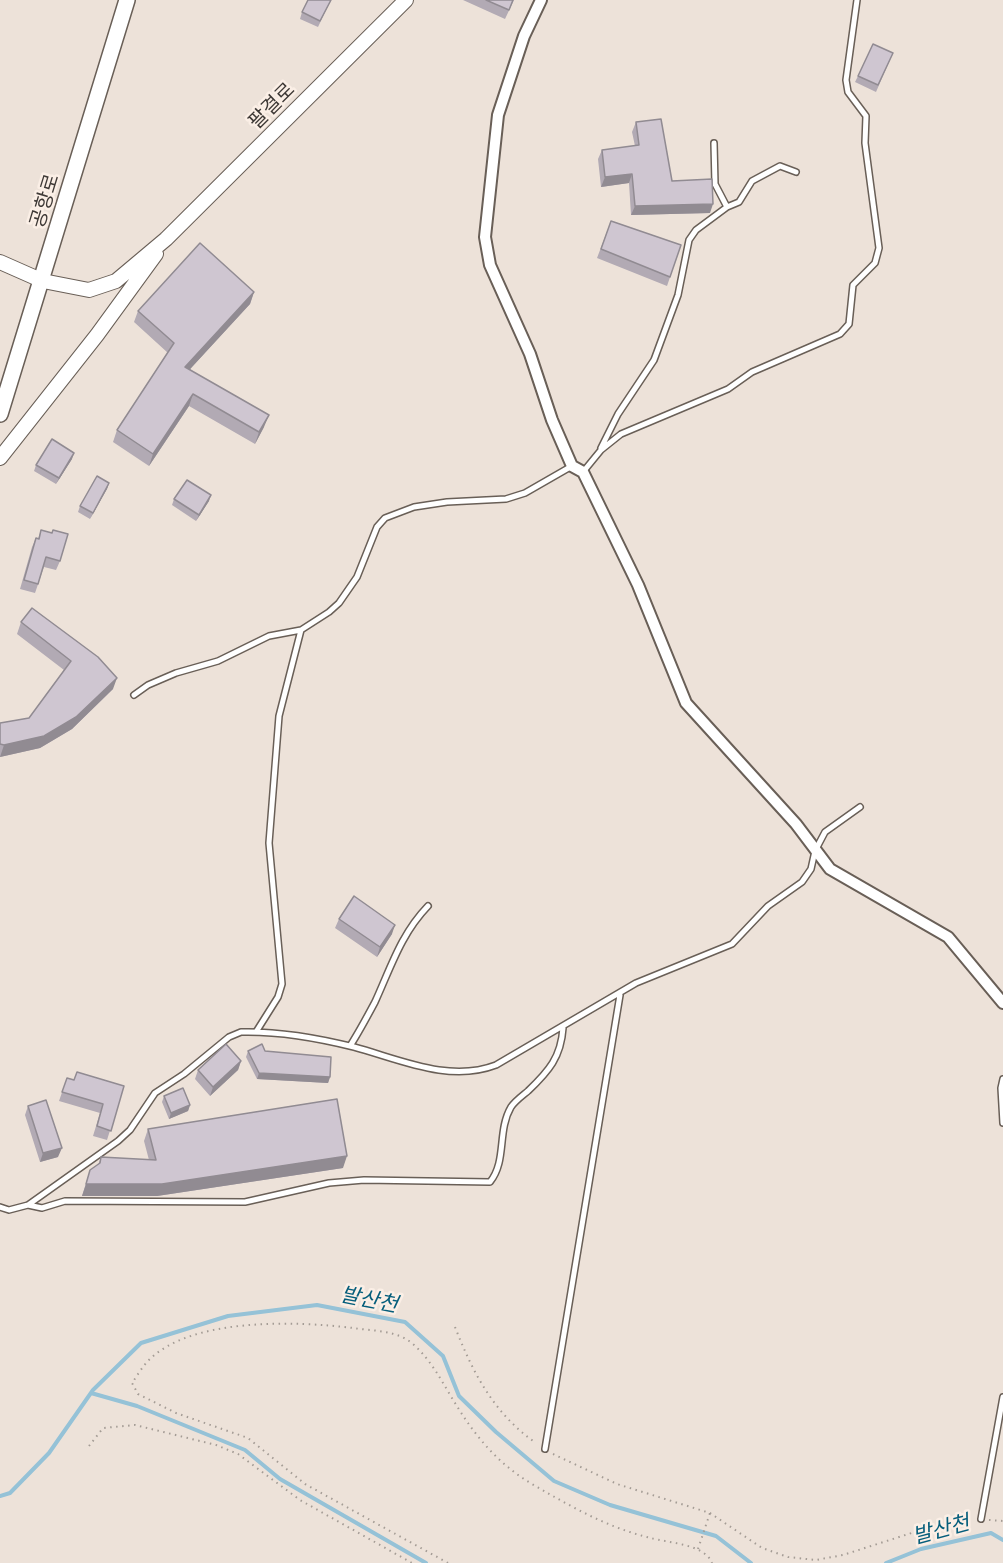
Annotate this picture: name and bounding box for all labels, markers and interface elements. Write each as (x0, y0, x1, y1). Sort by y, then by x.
street label: 팔결로 (244, 78, 300, 134)
street label: 공항로 (25, 171, 65, 231)
water label: 발산천 (338, 1282, 400, 1318)
water label: 발산천 (910, 1510, 972, 1550)

